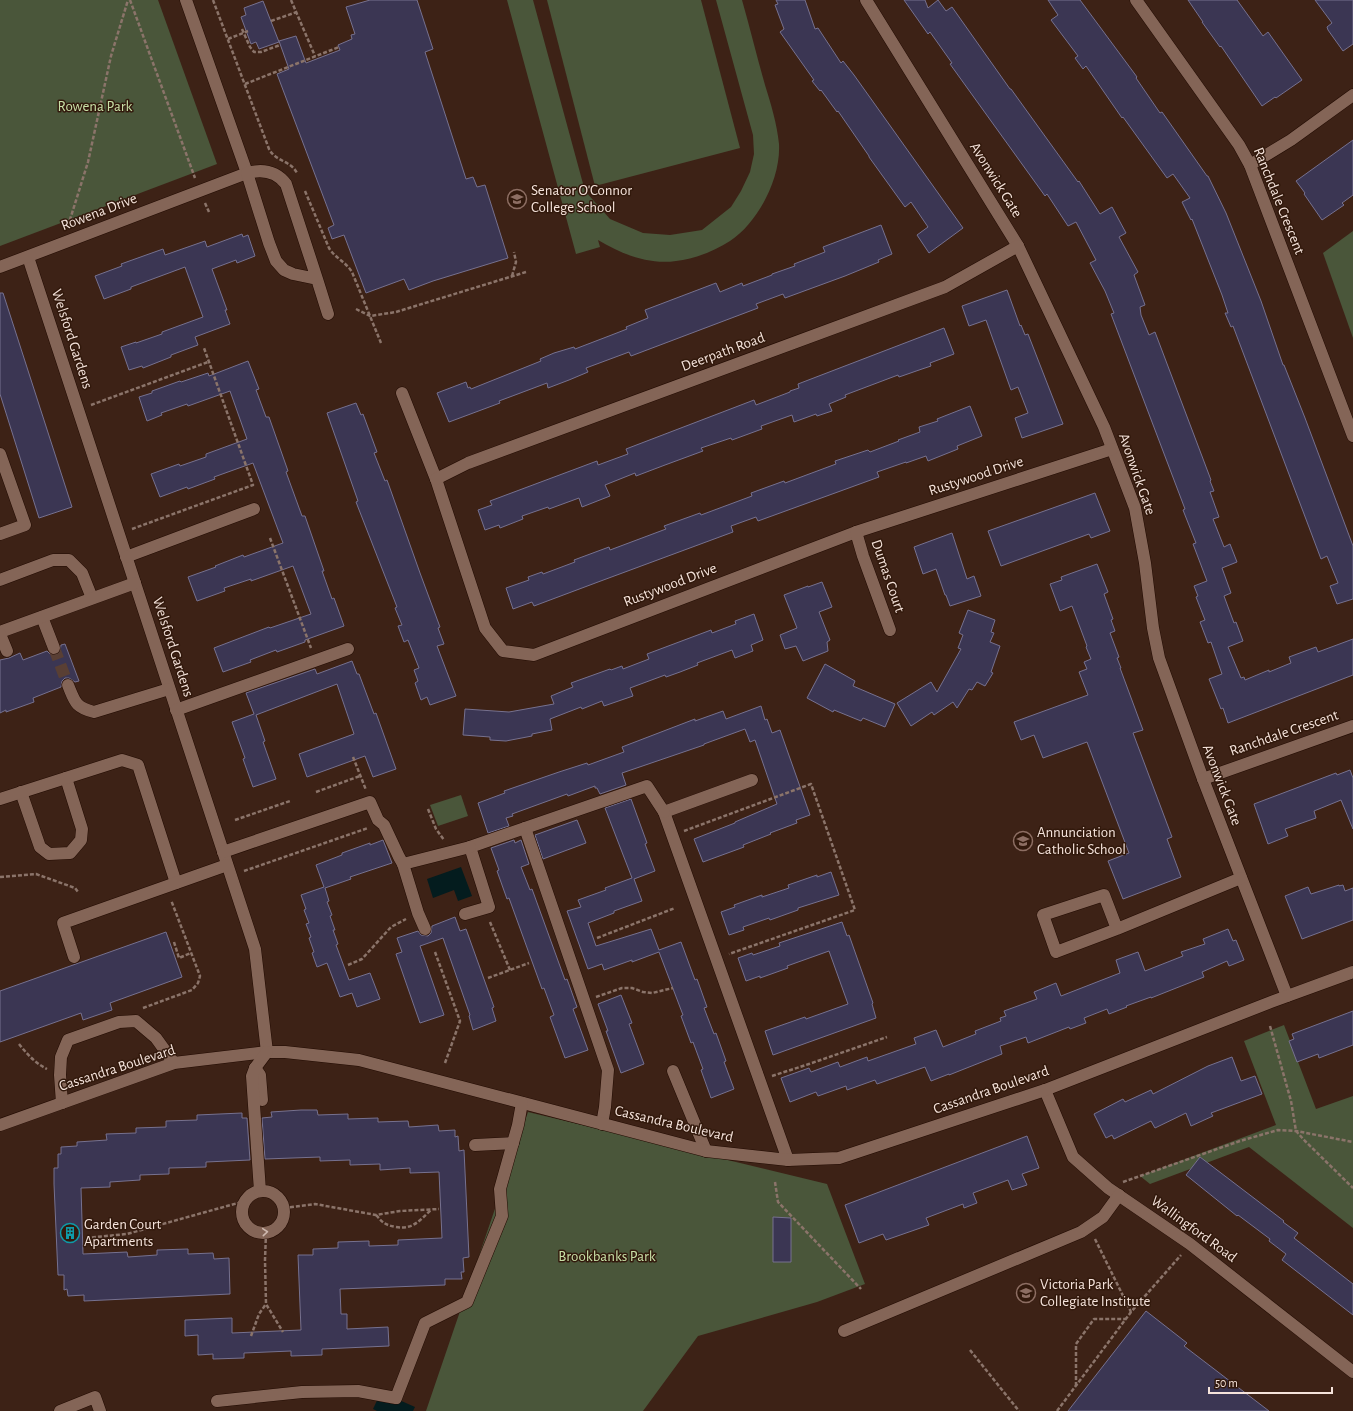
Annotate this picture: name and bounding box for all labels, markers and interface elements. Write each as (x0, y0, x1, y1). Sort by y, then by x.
park label: Rowena Park (58, 99, 133, 114)
street label: Avonwick Gate (967, 140, 1025, 220)
street label: Ranchdale Crescent (1251, 145, 1307, 257)
place label: Senator O'Connor College School (531, 183, 632, 215)
school or university icon: Senator O'Connor College School (506, 188, 528, 210)
street label: Rowena Drive (59, 191, 139, 233)
street label: Welsford Gardens (49, 287, 95, 391)
street label: Deerpath Road (679, 330, 767, 374)
street label: Avonwick Gate (1116, 431, 1158, 517)
street label: Rustywood Drive (927, 454, 1025, 498)
street label: Dumas Court (869, 538, 908, 615)
street label: Rustywood Drive (621, 560, 719, 610)
street label: Welsford Gardens (150, 595, 196, 699)
street label: Ranchdale Crescent (1228, 707, 1340, 759)
street label: Avonwick Gate (1200, 742, 1244, 828)
place label: Annunciation Catholic School (1037, 825, 1126, 857)
school or university icon: Annunciation Catholic School (1012, 830, 1034, 852)
street label: Cassandra Boulevard (57, 1042, 177, 1094)
street label: Cassandra Boulevard (931, 1063, 1051, 1117)
street label: Cassandra Boulevard (613, 1103, 735, 1145)
street label: Wallingford Road (1148, 1193, 1240, 1265)
place label: Garden Court Apartments (84, 1217, 162, 1249)
building icon: Garden Court Apartments (59, 1222, 81, 1244)
one-way arrow (261, 1228, 268, 1237)
park label: Brookbanks Park (558, 1249, 656, 1264)
place label: Victoria Park Collegiate Institute (1040, 1277, 1150, 1309)
school or university icon: Victoria Park Collegiate Institute (1015, 1282, 1037, 1304)
scale bar (1209, 1369, 1332, 1395)
text: 50 m (1215, 1377, 1238, 1389)

